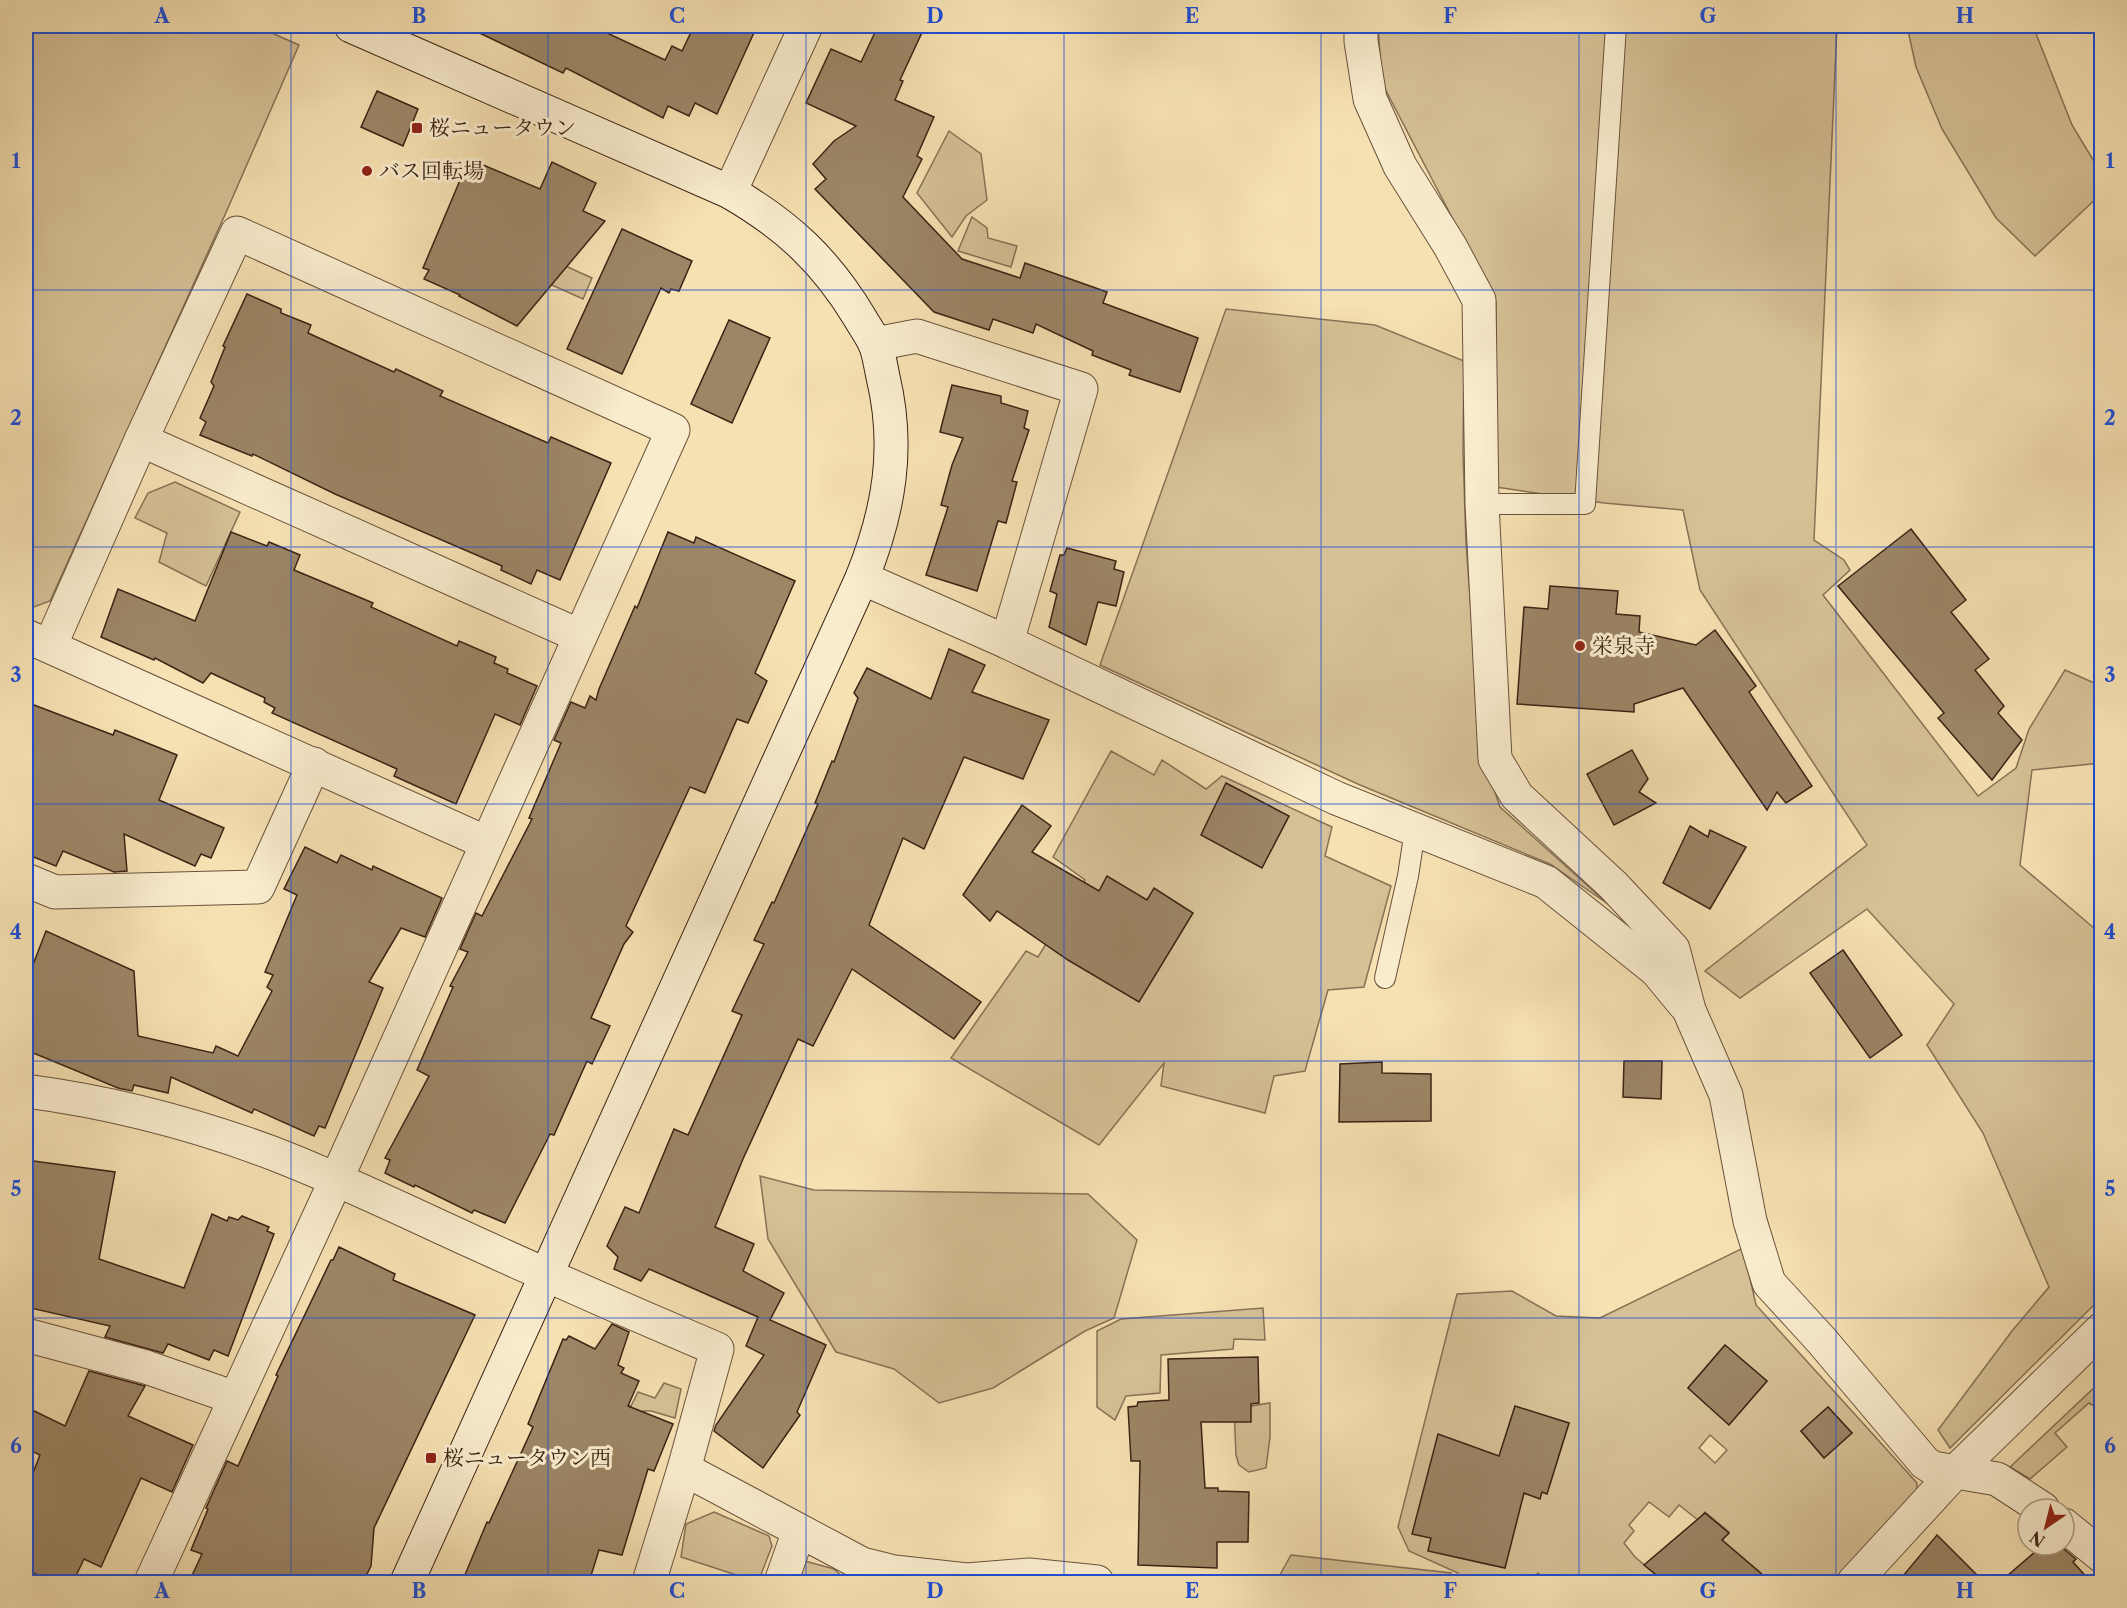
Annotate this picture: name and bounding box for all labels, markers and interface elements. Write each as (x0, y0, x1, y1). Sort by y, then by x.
text: A (153, 4, 170, 28)
text: B (412, 4, 427, 28)
text: C (669, 4, 685, 28)
text: D (926, 4, 944, 28)
text: E (1185, 4, 1199, 28)
text: F (1443, 4, 1457, 28)
text: G (1700, 4, 1717, 28)
text: H (1956, 4, 1974, 28)
place label: 桜ニュータウン (429, 115, 576, 140)
marker: 桜ニュータウン (410, 121, 424, 135)
text: 1 (12, 149, 21, 173)
text: 1 (2106, 149, 2115, 173)
place label: バス回転場 (379, 158, 484, 183)
marker: バス回転場 (360, 164, 374, 178)
text: 2 (10, 406, 22, 430)
text: 2 (2104, 406, 2116, 430)
place label: 栄泉寺 (1592, 633, 1655, 658)
marker: 栄泉寺 (1573, 639, 1587, 653)
text: 3 (10, 663, 22, 687)
text: 3 (2104, 663, 2116, 687)
text: 4 (10, 920, 22, 944)
text: 4 (2104, 920, 2116, 944)
text: 5 (10, 1177, 22, 1201)
text: 5 (2104, 1177, 2116, 1201)
text: 6 (10, 1434, 22, 1458)
text: 6 (2104, 1434, 2116, 1458)
place label: 桜ニュータウン西 (443, 1445, 611, 1470)
marker: 桜ニュータウン西 (424, 1451, 438, 1465)
north arrow (2016, 1497, 2076, 1557)
text: N (2026, 1527, 2049, 1551)
text: A (153, 1579, 170, 1603)
text: B (412, 1579, 427, 1603)
text: C (669, 1579, 685, 1603)
text: D (926, 1579, 944, 1603)
text: E (1185, 1579, 1199, 1603)
text: F (1443, 1579, 1457, 1603)
text: G (1700, 1579, 1717, 1603)
text: H (1956, 1579, 1974, 1603)

